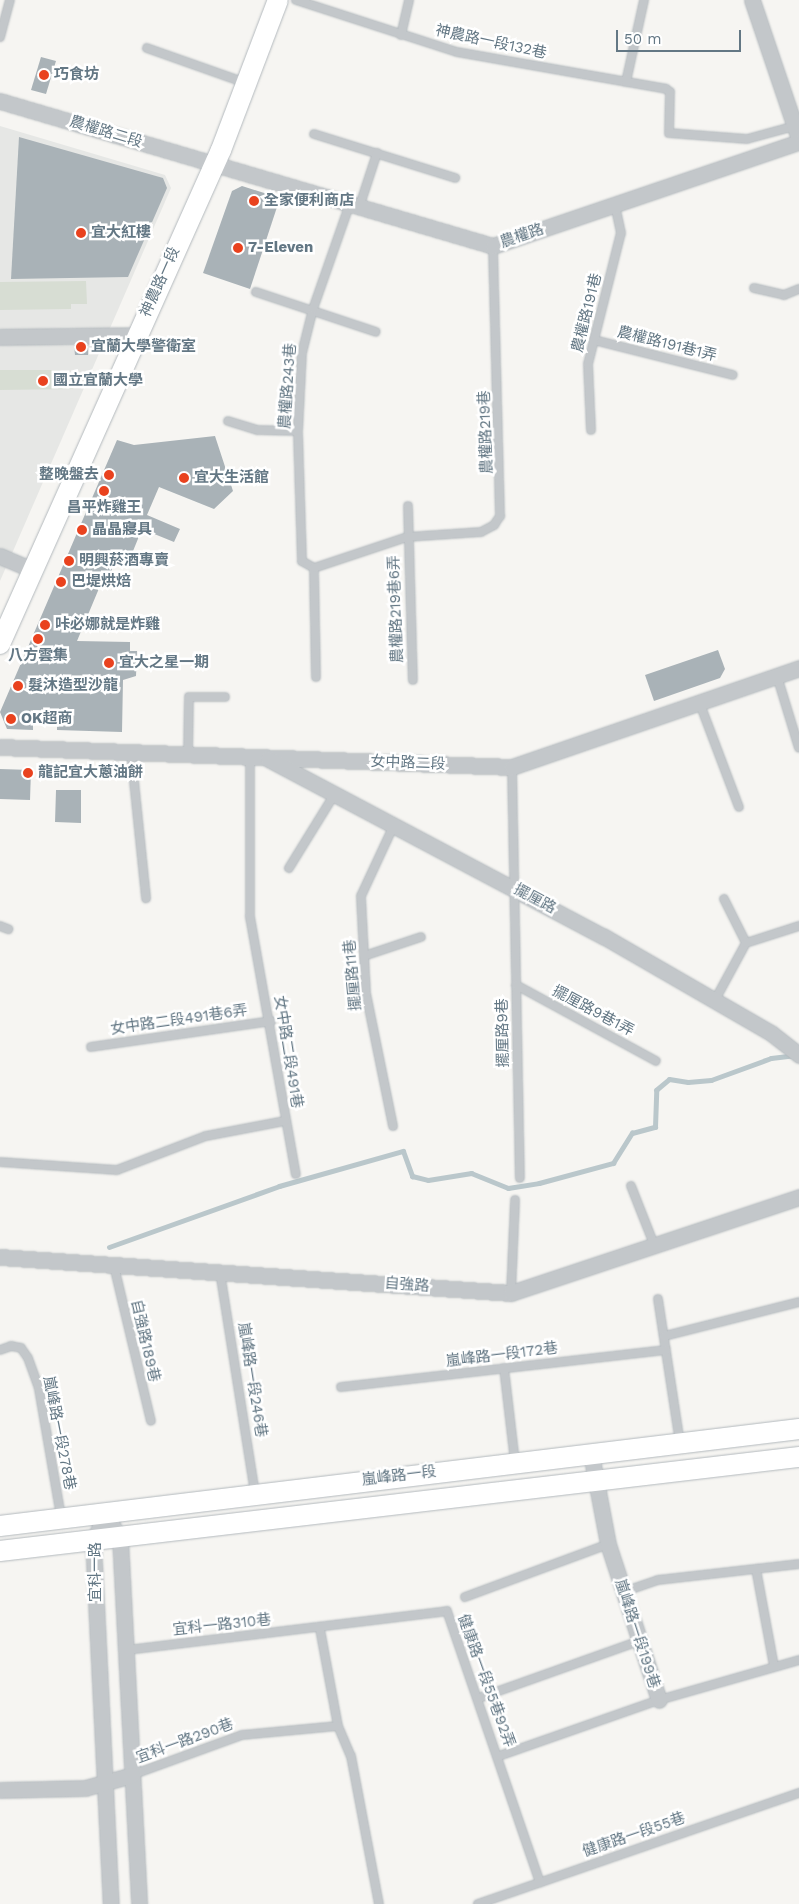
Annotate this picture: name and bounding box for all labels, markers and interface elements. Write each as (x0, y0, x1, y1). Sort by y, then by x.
scale bar (619, 20, 744, 52)
street label: 神農路一段132巷 (434, 21, 548, 63)
text: 50 m (624, 30, 661, 48)
place label: 巧食坊 (54, 66, 99, 84)
marker: 巧食坊 (38, 69, 50, 81)
street label: 農權路二段 (68, 112, 144, 152)
place label: 全家便利商店 (264, 192, 354, 210)
marker: 全家便利商店 (248, 195, 260, 207)
street label: 農權路 (498, 220, 546, 252)
place label: 宜大紅樓 (91, 224, 151, 242)
marker: 宜大紅樓 (75, 227, 87, 239)
place label: 7-Eleven (248, 239, 313, 257)
marker: 7-Eleven (232, 242, 244, 254)
street label: 神農路一段 (137, 244, 183, 320)
street label: 農權路191巷 (568, 272, 606, 354)
street label: 農權路191巷1弄 (615, 323, 719, 365)
place label: 宜蘭大學警衛室 (91, 338, 196, 356)
marker: 宜蘭大學警衛室 (75, 341, 87, 353)
street label: 農權路243巷 (276, 342, 300, 430)
place label: 國立宜蘭大學 (53, 372, 143, 390)
marker: 國立宜蘭大學 (37, 375, 49, 387)
street label: 農權路219巷 (476, 390, 496, 474)
place label: 整晚盤去 (39, 466, 99, 484)
marker: 整晚盤去 (103, 469, 115, 481)
place label: 宜大生活館 (194, 469, 269, 487)
marker: 宜大生活館 (178, 472, 190, 484)
marker: 昌平炸雞王 (98, 485, 110, 497)
place label: 昌平炸雞王 (67, 499, 141, 517)
place label: 晶晶寢具 (92, 521, 152, 539)
marker: 晶晶寢具 (76, 524, 88, 536)
place label: 明興菸酒專賣 (79, 552, 169, 570)
marker: 明興菸酒專賣 (63, 555, 75, 567)
street label: 農權路219巷6弄 (385, 555, 407, 663)
place label: 巴堤烘焙 (71, 573, 131, 591)
marker: 巴堤烘焙 (55, 576, 67, 588)
place label: 咔必娜就是炸雞 (55, 616, 160, 634)
marker: 咔必娜就是炸雞 (39, 619, 51, 631)
marker: 八方雲集 (32, 633, 44, 645)
place label: 八方雲集 (8, 647, 68, 665)
place label: 宜大之星一期 (119, 654, 209, 672)
marker: 宜大之星一期 (103, 657, 115, 669)
place label: 髮沐造型沙龍 (28, 677, 118, 695)
marker: 髮沐造型沙龍 (12, 680, 24, 692)
place label: OK超商 (21, 710, 72, 728)
marker: OK超商 (5, 713, 17, 725)
street label: 女中路二段 (370, 753, 446, 773)
place label: 龍記宜大蔥油餅 (38, 764, 143, 782)
marker: 龍記宜大蔥油餅 (22, 767, 34, 779)
street label: 擺厘路 (511, 880, 559, 918)
street label: 擺厘路11巷 (341, 939, 365, 1011)
street label: 擺厘路9巷1弄 (549, 982, 637, 1040)
street label: 女中路二段491巷 (270, 994, 306, 1110)
street label: 擺厘路9巷 (493, 998, 513, 1068)
street label: 女中路二段491巷6弄 (109, 1001, 249, 1039)
street label: 自強路 (384, 1274, 430, 1296)
street label: 自強路189巷 (127, 1298, 163, 1384)
street label: 嵐峰路一段246巷 (234, 1321, 270, 1439)
street label: 嵐峰路一段172巷 (445, 1339, 559, 1371)
street label: 嵐峰路一段278巷 (39, 1374, 79, 1492)
street label: 嵐峰路一段 (361, 1462, 437, 1490)
street label: 宜科一路 (87, 1542, 105, 1602)
street label: 嵐峰路一段199巷 (611, 1577, 663, 1691)
street label: 宜科一路310巷 (172, 1611, 272, 1639)
street label: 健康路一段55巷92弄 (454, 1612, 518, 1750)
street label: 宜科一路290巷 (134, 1715, 236, 1767)
street label: 健康路一段55巷 (580, 1809, 688, 1861)

